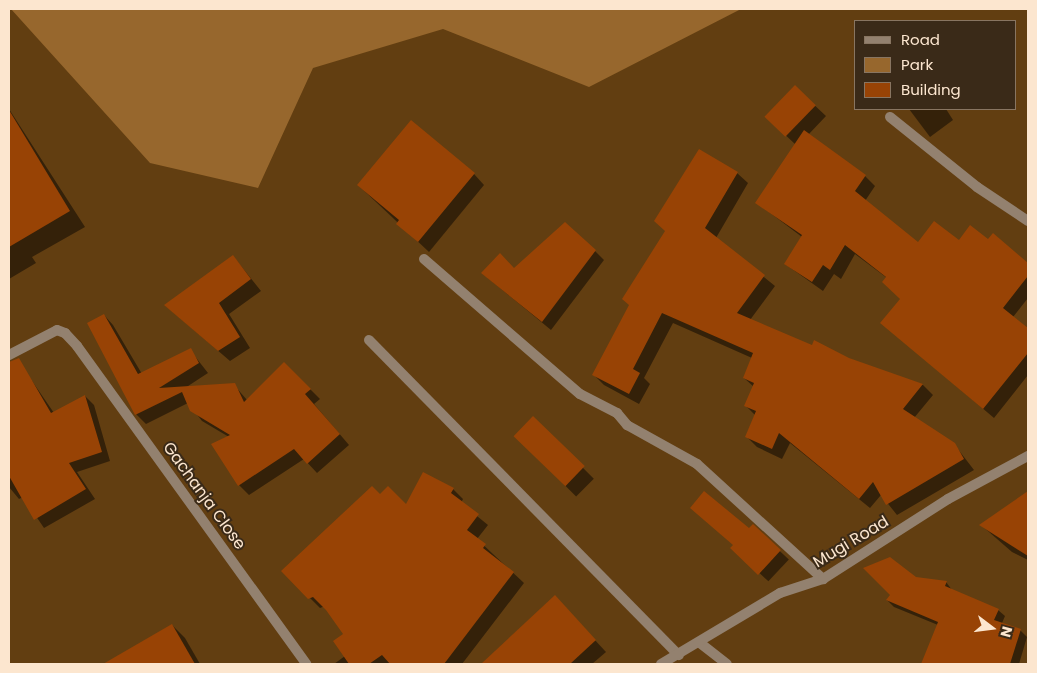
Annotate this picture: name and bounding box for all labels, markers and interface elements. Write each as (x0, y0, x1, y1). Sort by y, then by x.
legend (854, 20, 1017, 110)
text: Road (901, 29, 940, 50)
text: Park (901, 54, 933, 75)
text: Building (901, 79, 961, 100)
street label: Gachanja Close (159, 439, 249, 553)
street label: Mugi Road (810, 512, 892, 572)
north arrow (967, 603, 1017, 653)
text: N (995, 624, 1018, 640)

